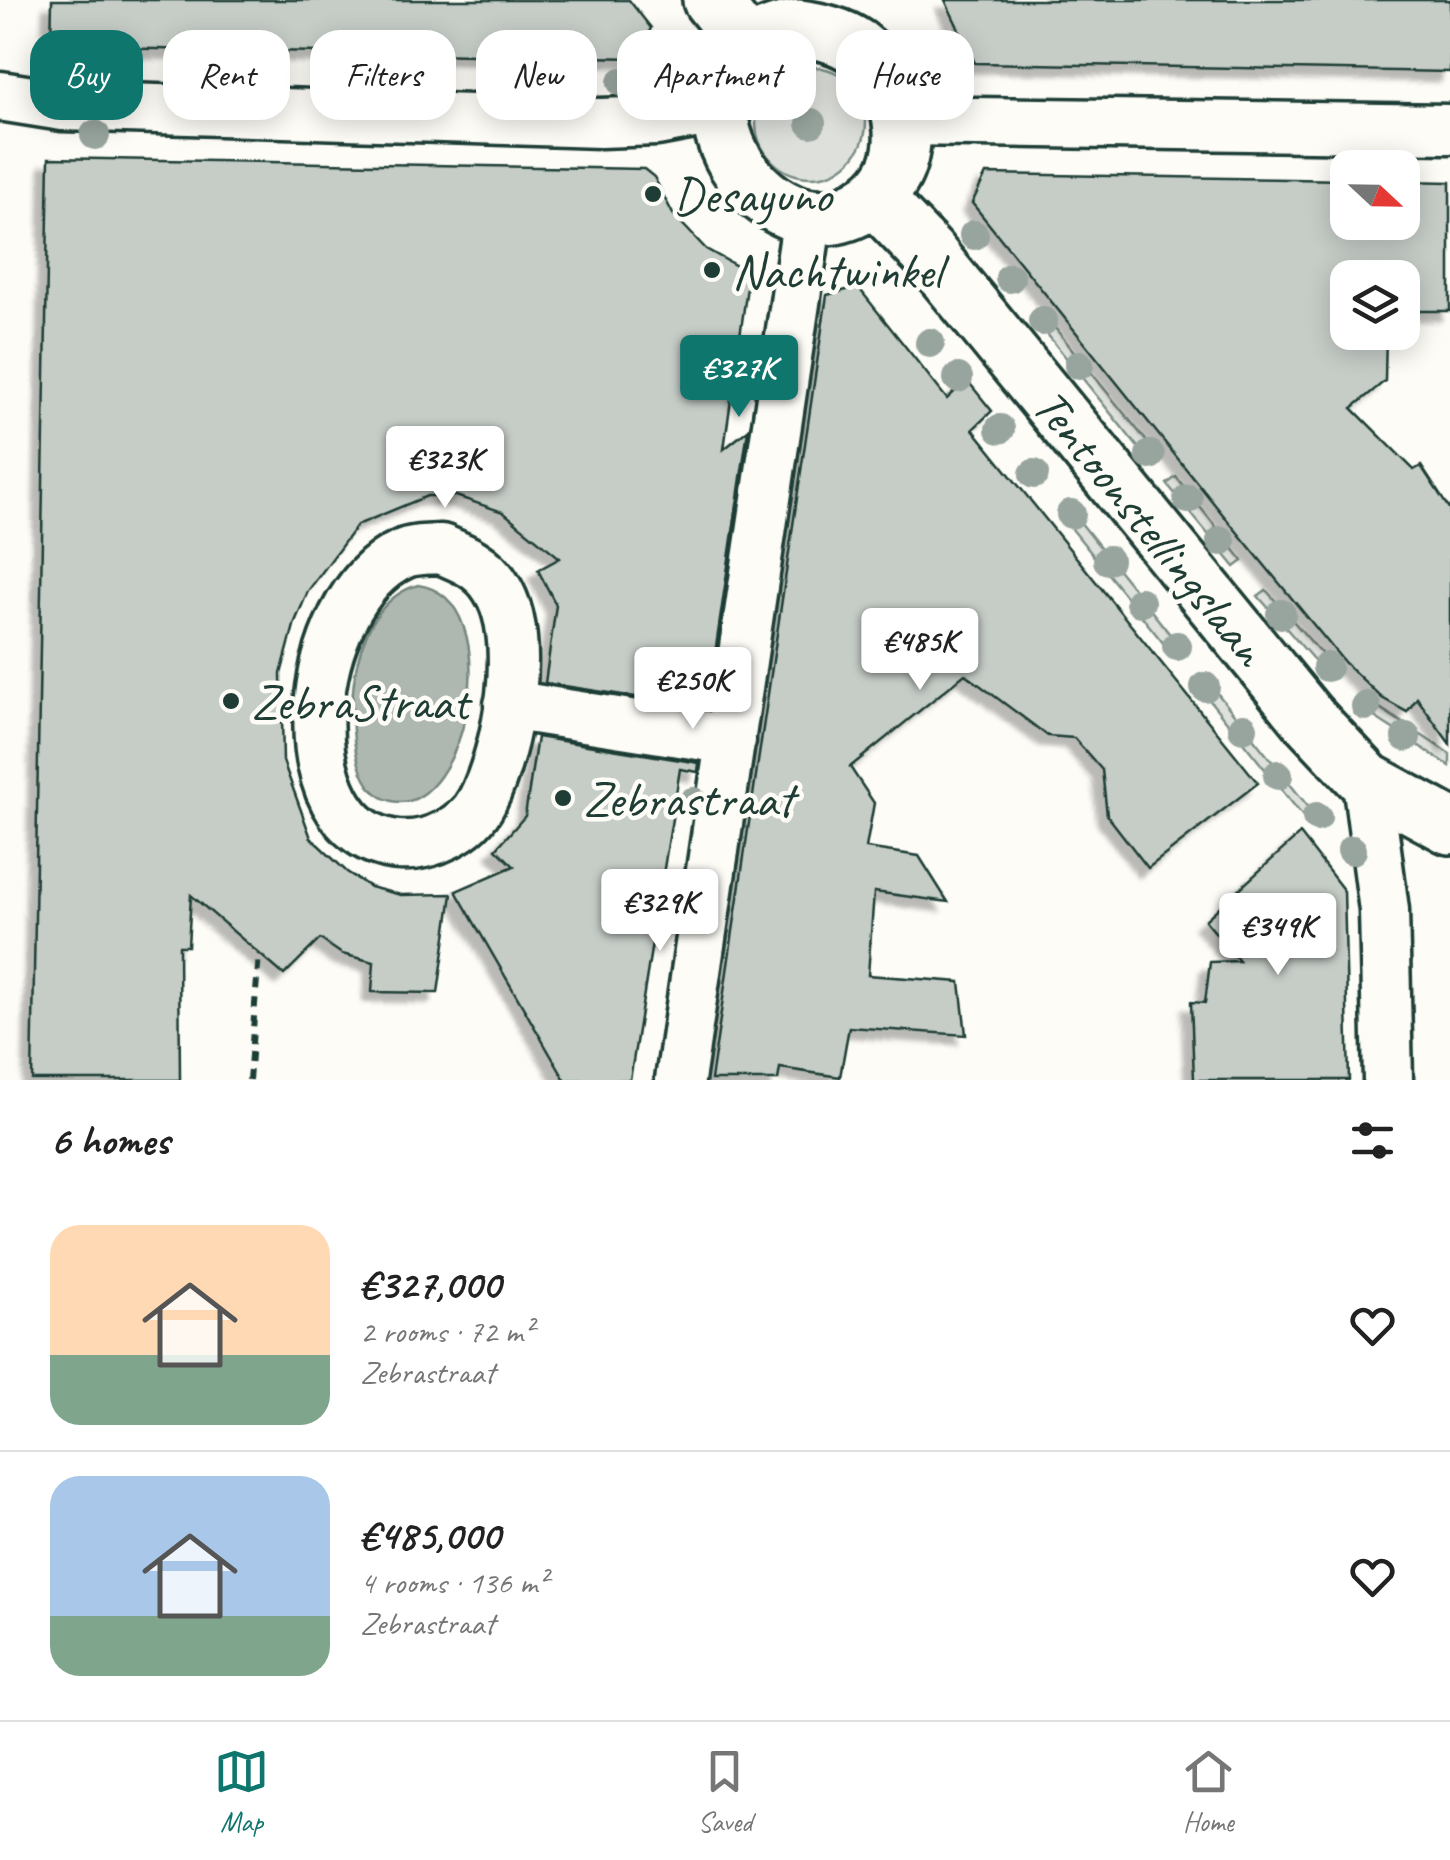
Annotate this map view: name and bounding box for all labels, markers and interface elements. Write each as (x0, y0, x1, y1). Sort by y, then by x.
chip: Buy (30, 30, 143, 120)
chip: Rent (163, 30, 290, 120)
chip: Filters (310, 30, 456, 120)
chip: New (476, 30, 597, 120)
chip: Apartment (617, 30, 816, 120)
chip: House (836, 30, 974, 120)
north arrow (1330, 150, 1420, 240)
map controls (1330, 150, 1420, 350)
place label: Desayuno (673, 164, 834, 227)
marker: Desayuno (642, 183, 664, 205)
place label: Nachtwinkel (732, 240, 950, 303)
marker: Nachtwinkel (701, 259, 723, 281)
button: layers (1330, 260, 1420, 350)
pin: €327K (669, 335, 809, 420)
text: €327K (702, 347, 776, 388)
street label: Tentoonstellingslaan (1019, 376, 1282, 680)
pin: €323K (375, 426, 515, 511)
text: €323K (408, 438, 482, 479)
pin: €485K (850, 608, 990, 693)
text: €485K (883, 620, 957, 661)
pin: €250K (623, 647, 763, 732)
text: €250K (656, 659, 730, 700)
place label: ZebraStraat (251, 671, 473, 734)
marker: ZebraStraat (220, 690, 242, 712)
place label: Zebrastraat (583, 768, 800, 831)
marker: Zebrastraat (552, 787, 574, 809)
pin: €329K (590, 869, 730, 954)
text: €329K (623, 881, 697, 922)
pin: €349K (1208, 893, 1348, 978)
text: €349K (1241, 905, 1315, 946)
icon: filters (1345, 1113, 1400, 1168)
text: 6 homes (50, 1114, 169, 1167)
text: €327,000 (360, 1258, 500, 1311)
icon: home (130, 1265, 250, 1385)
icon: heart (1345, 1298, 1400, 1353)
text: 2 rooms · 72 m² (360, 1311, 533, 1352)
text: Zebrastraat (360, 1352, 495, 1393)
text: €485,000 (360, 1509, 500, 1562)
icon: home (130, 1516, 250, 1636)
icon: heart (1345, 1549, 1400, 1604)
text: 4 rooms · 136 m² (360, 1562, 547, 1603)
text: Zebrastraat (360, 1603, 495, 1644)
tab: Map (214, 1744, 269, 1839)
tab: Saved (697, 1744, 752, 1839)
tab: Home (1181, 1744, 1236, 1839)

